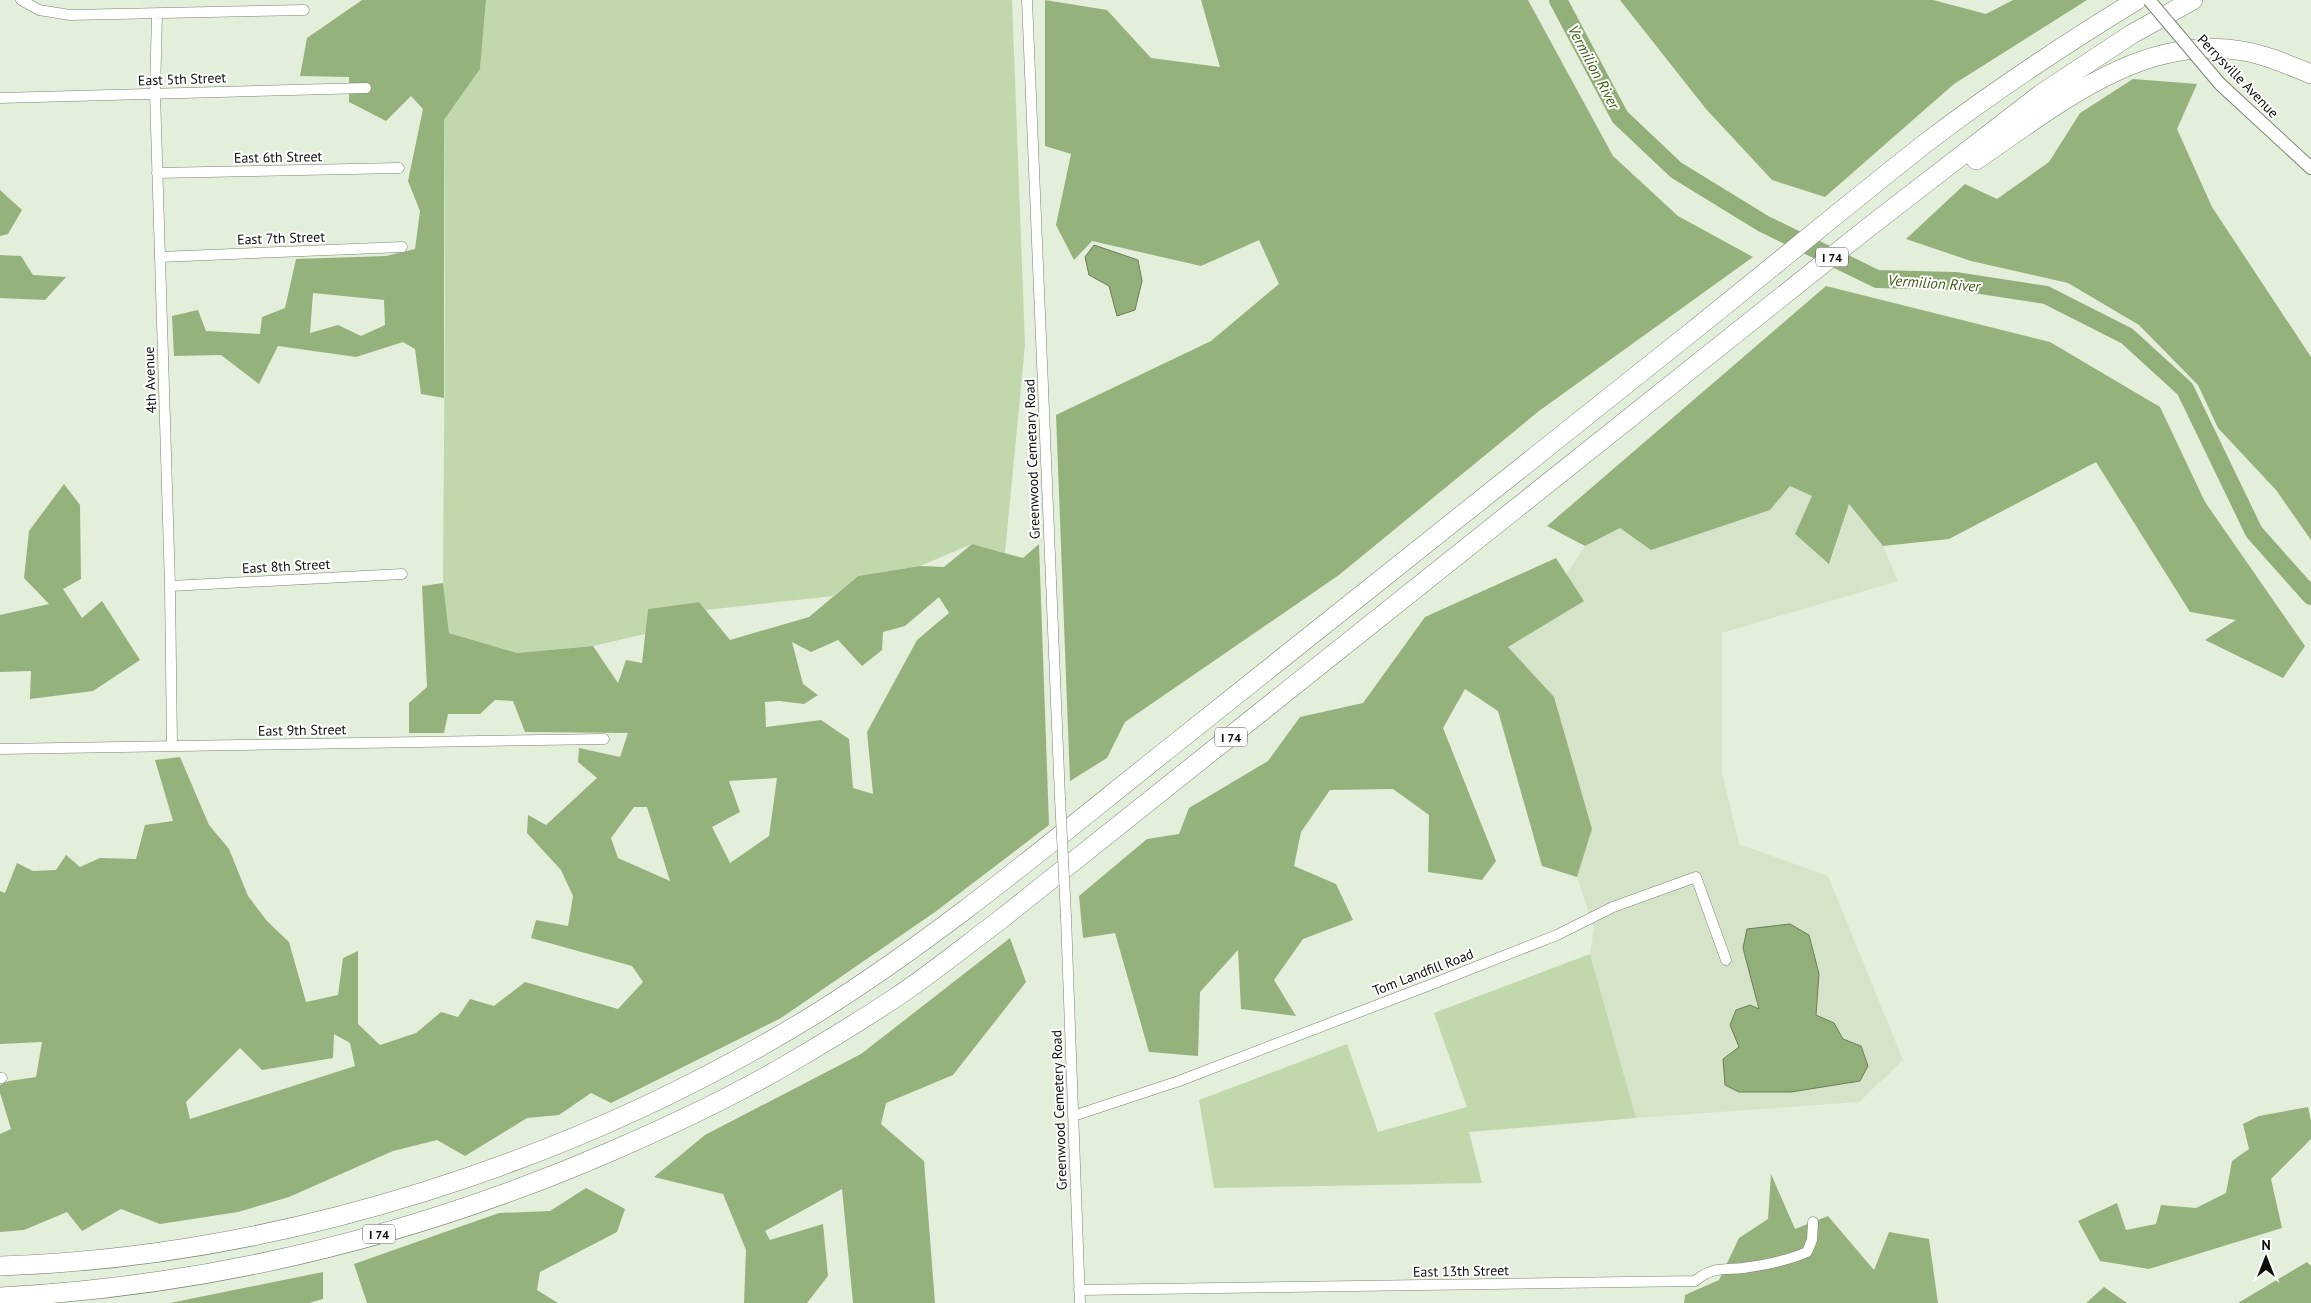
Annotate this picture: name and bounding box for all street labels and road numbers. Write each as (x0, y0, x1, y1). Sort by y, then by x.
street label: Perrysville Avenue (2194, 30, 2282, 122)
street label: East 5th Street (138, 68, 227, 90)
street label: East 6th Street (234, 147, 323, 167)
street label: East 7th Street (237, 227, 326, 249)
road number: I 74 (1816, 248, 1848, 266)
street label: 4th Avenue (140, 346, 160, 414)
street label: Greenwood Cemetary Road (1020, 379, 1044, 539)
street label: East 8th Street (241, 555, 331, 577)
street label: East 9th Street (258, 720, 347, 740)
road number: I 74 (1215, 728, 1247, 746)
street label: Tom Landfill Road (1370, 944, 1476, 1000)
street label: Greenwood Cemetery Road (1047, 1030, 1071, 1190)
road number: I 74 (363, 1224, 395, 1244)
street label: East 13th Street (1413, 1261, 1509, 1281)

